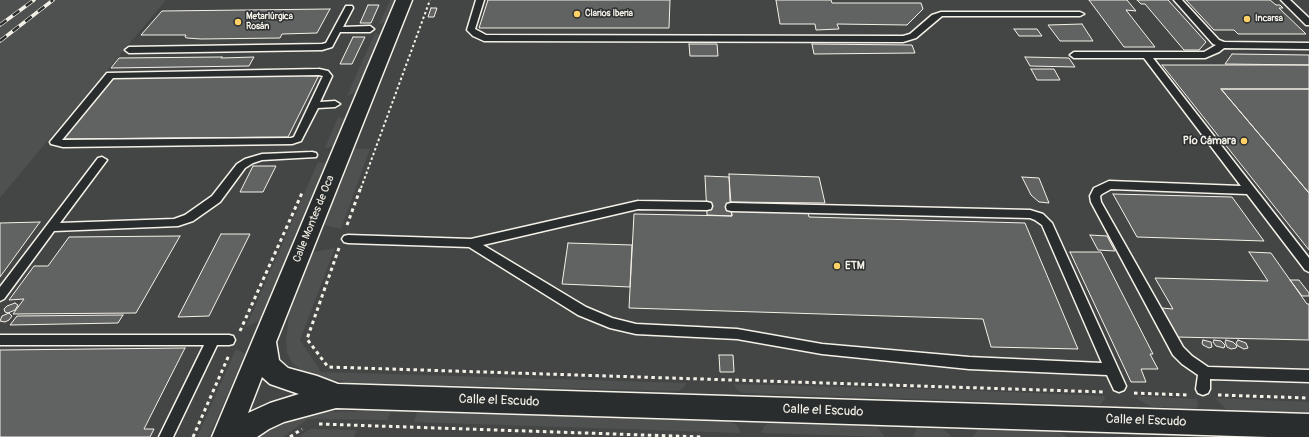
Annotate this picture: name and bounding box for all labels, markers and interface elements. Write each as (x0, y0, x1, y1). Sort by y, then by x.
marker: Clarios Iberia (572, 9, 582, 19)
place label: Clarios Iberia (585, 9, 633, 19)
place label: Metarlúrgica Rosán (246, 12, 293, 33)
marker: Incarsa (1242, 14, 1252, 24)
place label: Incarsa (1255, 14, 1283, 24)
marker: Metarlúrgica Rosán (233, 17, 243, 27)
place label: Pío Cámara (1183, 134, 1236, 148)
marker: Pío Cámara (1239, 136, 1249, 146)
street label: Calle Montes de Oca (290, 173, 338, 265)
place label: ETM (845, 259, 865, 273)
marker: ETM (832, 261, 842, 271)
street label: Calle el Escudo (458, 392, 540, 410)
street label: Calle el Escudo (782, 402, 864, 420)
street label: Calle el Escudo (1105, 412, 1187, 430)

